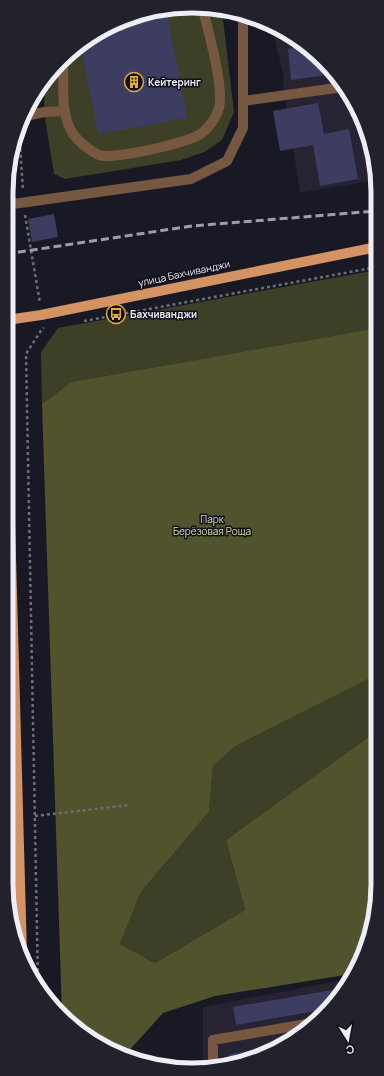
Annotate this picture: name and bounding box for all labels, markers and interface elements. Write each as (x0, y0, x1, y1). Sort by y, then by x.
building icon: Кейтеринг (123, 71, 145, 93)
place label: Кейтеринг (148, 75, 201, 89)
street label: улица Бахчиванджи (137, 256, 231, 290)
bus stop icon: Бахчиванджи (105, 303, 127, 325)
place label: Бахчиванджи (130, 307, 197, 321)
park label: Парк Берёзовая Роща (173, 512, 251, 538)
north arrow (328, 1020, 368, 1060)
text: С (345, 1042, 355, 1058)

